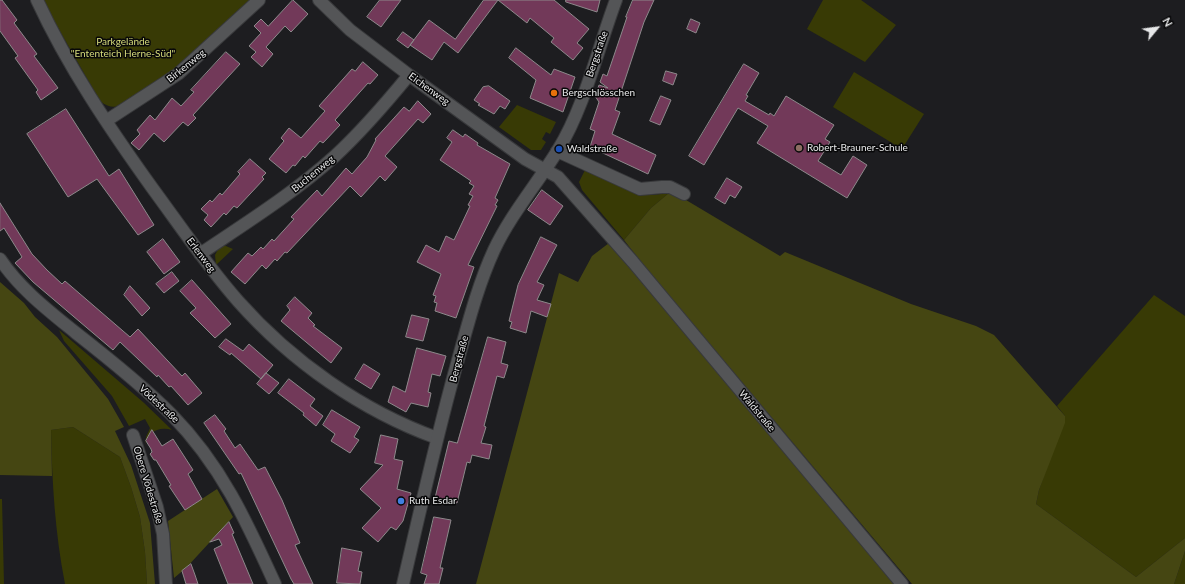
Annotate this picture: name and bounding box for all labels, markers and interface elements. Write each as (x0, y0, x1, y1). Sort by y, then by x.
north arrow (1137, 8, 1177, 48)
text: N (1160, 15, 1176, 29)
street label: Bergstraße (584, 29, 610, 79)
park label: Parkgelände "Ententeich Herne-Süd" (71, 36, 175, 60)
street label: Birkenweg (164, 47, 208, 85)
street label: Eichenweg (406, 70, 452, 108)
place label: Bergschlösschen (562, 87, 635, 99)
marker: Bergschlösschen (549, 88, 559, 98)
place label: Robert-Brauner-Schule (807, 142, 908, 154)
place label: Waldstraße (567, 143, 617, 155)
marker: Robert-Brauner-Schule (794, 143, 804, 153)
marker: Waldstraße (554, 144, 564, 154)
street label: Buchenweg (289, 153, 337, 195)
street label: Erlenweg (184, 235, 218, 275)
street label: Bergstraße (447, 334, 471, 384)
street label: Vödestraße (137, 383, 181, 425)
street label: Waldstraße (736, 388, 778, 434)
street label: Obere Vödestraße (131, 445, 165, 525)
place label: Ruth Esdar (409, 495, 457, 507)
marker: Ruth Esdar (396, 496, 406, 506)

